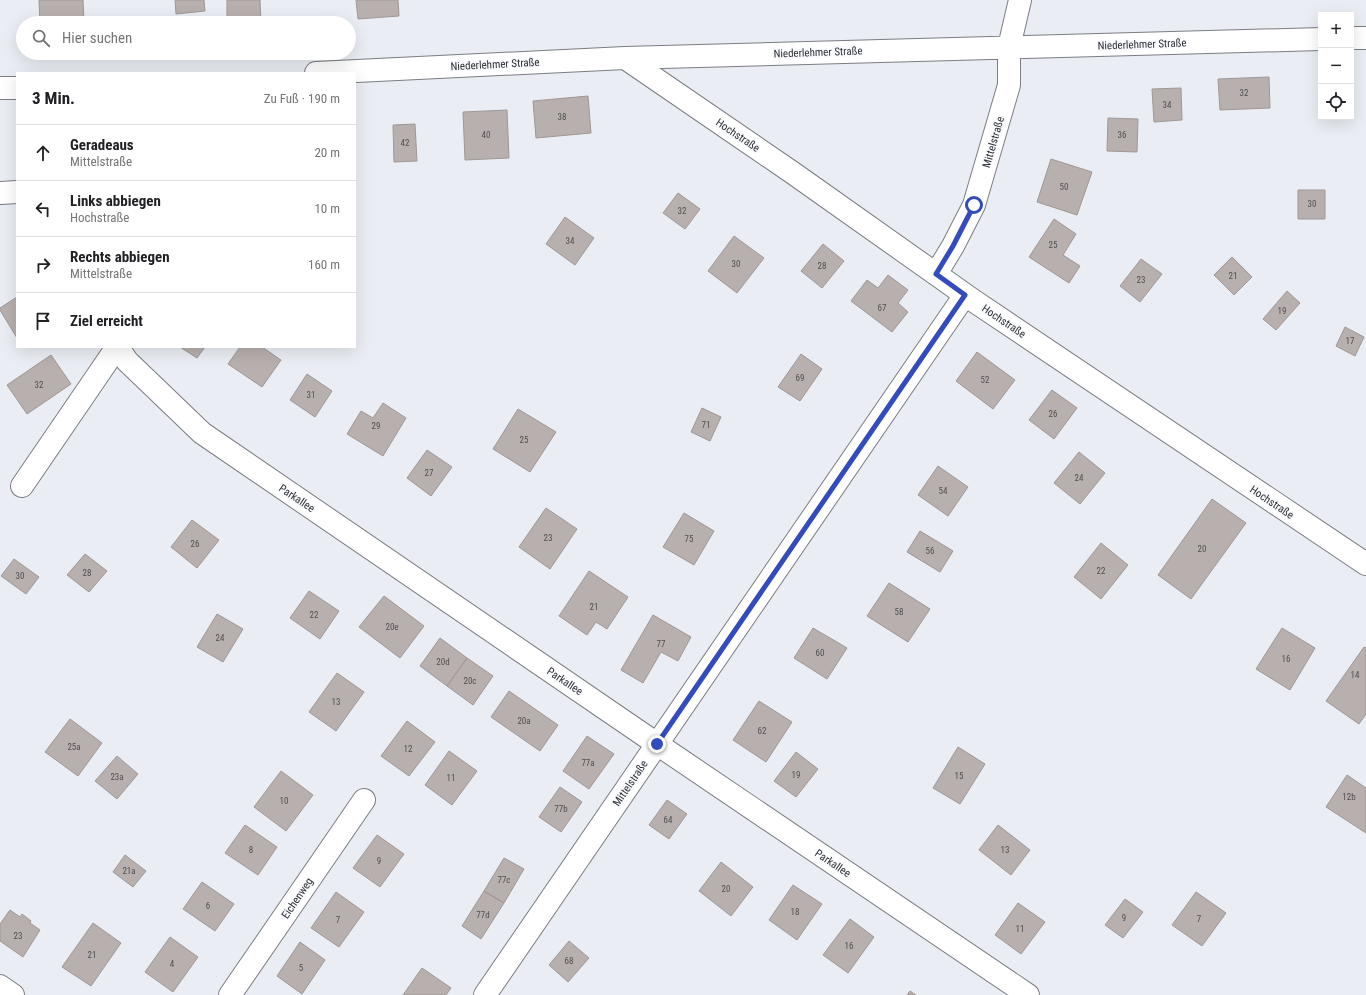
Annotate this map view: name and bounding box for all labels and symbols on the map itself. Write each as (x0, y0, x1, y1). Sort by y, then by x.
street label: Niederlehmer Straße (1097, 36, 1187, 53)
street label: Niederlehmer Straße (773, 44, 863, 61)
street label: Niederlehmer Straße (450, 56, 540, 73)
house number: 32 (1240, 88, 1249, 98)
house number: 34 (1163, 100, 1172, 110)
house number: 38 (558, 112, 566, 122)
street label: Mittelstraße (980, 115, 1007, 169)
street label: Hochstraße (713, 116, 762, 155)
house number: 40 (482, 130, 490, 140)
house number: 36 (1118, 130, 1126, 140)
house number: 42 (401, 138, 410, 148)
house number: 50 (1060, 182, 1068, 192)
route start (965, 196, 983, 214)
house number: 30 (1308, 199, 1316, 209)
house number: 32 (678, 206, 687, 216)
house number: 34 (566, 236, 575, 246)
house number: 25 (1049, 240, 1058, 250)
house number: 30 (732, 259, 740, 269)
house number: 28 (818, 261, 826, 271)
house number: 21 (1229, 271, 1237, 281)
house number: 23 (1137, 275, 1145, 285)
street label: Hochstraße (979, 302, 1028, 341)
house number: 67 (878, 303, 887, 313)
house number: 19 (1278, 306, 1286, 316)
house number: 17 (1346, 336, 1355, 346)
house number: 69 (796, 373, 804, 383)
house number: 52 (981, 375, 990, 385)
house number: 32 (35, 380, 44, 390)
house number: 31 (307, 390, 315, 400)
house number: 26 (1049, 409, 1057, 419)
house number: 71 (702, 420, 710, 430)
house number: 29 (372, 421, 380, 431)
house number: 25 (520, 435, 529, 445)
house number: 27 (425, 468, 434, 478)
house number: 24 (1075, 473, 1084, 483)
street label: Parkallee (276, 482, 317, 515)
street label: Hochstraße (1247, 483, 1296, 522)
house number: 54 (939, 486, 948, 496)
house number: 23 (544, 533, 552, 543)
house number: 75 (685, 534, 694, 544)
house number: 26 (191, 539, 199, 549)
house number: 20 (1198, 544, 1206, 554)
house number: 56 (926, 546, 934, 556)
house number: 22 (1097, 566, 1106, 576)
house number: 28 (83, 568, 91, 578)
house number: 30 (16, 571, 24, 581)
house number: 21 (590, 602, 598, 612)
house number: 58 (895, 607, 903, 617)
house number: 22 (310, 610, 319, 620)
house number: 20e (385, 622, 399, 632)
house number: 24 (216, 633, 225, 643)
house number: 77 (657, 639, 666, 649)
house number: 60 (816, 648, 824, 658)
house number: 16 (1282, 654, 1290, 664)
house number: 20d (436, 657, 450, 667)
street label: Parkallee (544, 665, 585, 698)
house number: 14 (1351, 670, 1360, 680)
house number: 20c (463, 676, 477, 686)
house number: 13 (332, 697, 340, 707)
house number: 20a (517, 716, 531, 726)
house number: 62 (758, 726, 767, 736)
route end (648, 735, 666, 753)
house number: 25a (67, 742, 81, 752)
house number: 12 (404, 744, 413, 754)
house number: 77a (581, 758, 595, 768)
street label: Mittelstraße (610, 758, 651, 809)
house number: 19 (792, 770, 800, 780)
house number: 15 (955, 771, 964, 781)
house number: 23a (110, 772, 124, 782)
house number: 11 (447, 773, 455, 783)
house number: 12b (1342, 792, 1356, 802)
house number: 10 (280, 796, 288, 806)
house number: 77b (554, 804, 568, 814)
house number: 64 (664, 815, 673, 825)
house number: 8 (249, 845, 253, 855)
house number: 13 (1001, 845, 1009, 855)
street label: Parkallee (812, 847, 853, 880)
house number: 9 (377, 856, 381, 866)
house number: 21a (122, 866, 136, 876)
street label: Eichenweg (279, 875, 316, 921)
house number: 77c (497, 875, 511, 885)
house number: 20 (722, 884, 730, 894)
house number: 6 (206, 901, 210, 911)
house number: 18 (791, 907, 799, 917)
house number: 77d (476, 910, 490, 920)
house number: 9 (1122, 913, 1126, 923)
house number: 7 (1197, 914, 1202, 924)
house number: 7 (336, 915, 341, 925)
house number: 11 (1016, 924, 1024, 934)
house number: 23 (14, 931, 22, 941)
house number: 16 (845, 941, 853, 951)
house number: 21 (88, 950, 96, 960)
house number: 68 (565, 956, 573, 966)
house number: 4 (170, 959, 175, 969)
house number: 5 (299, 963, 304, 973)

